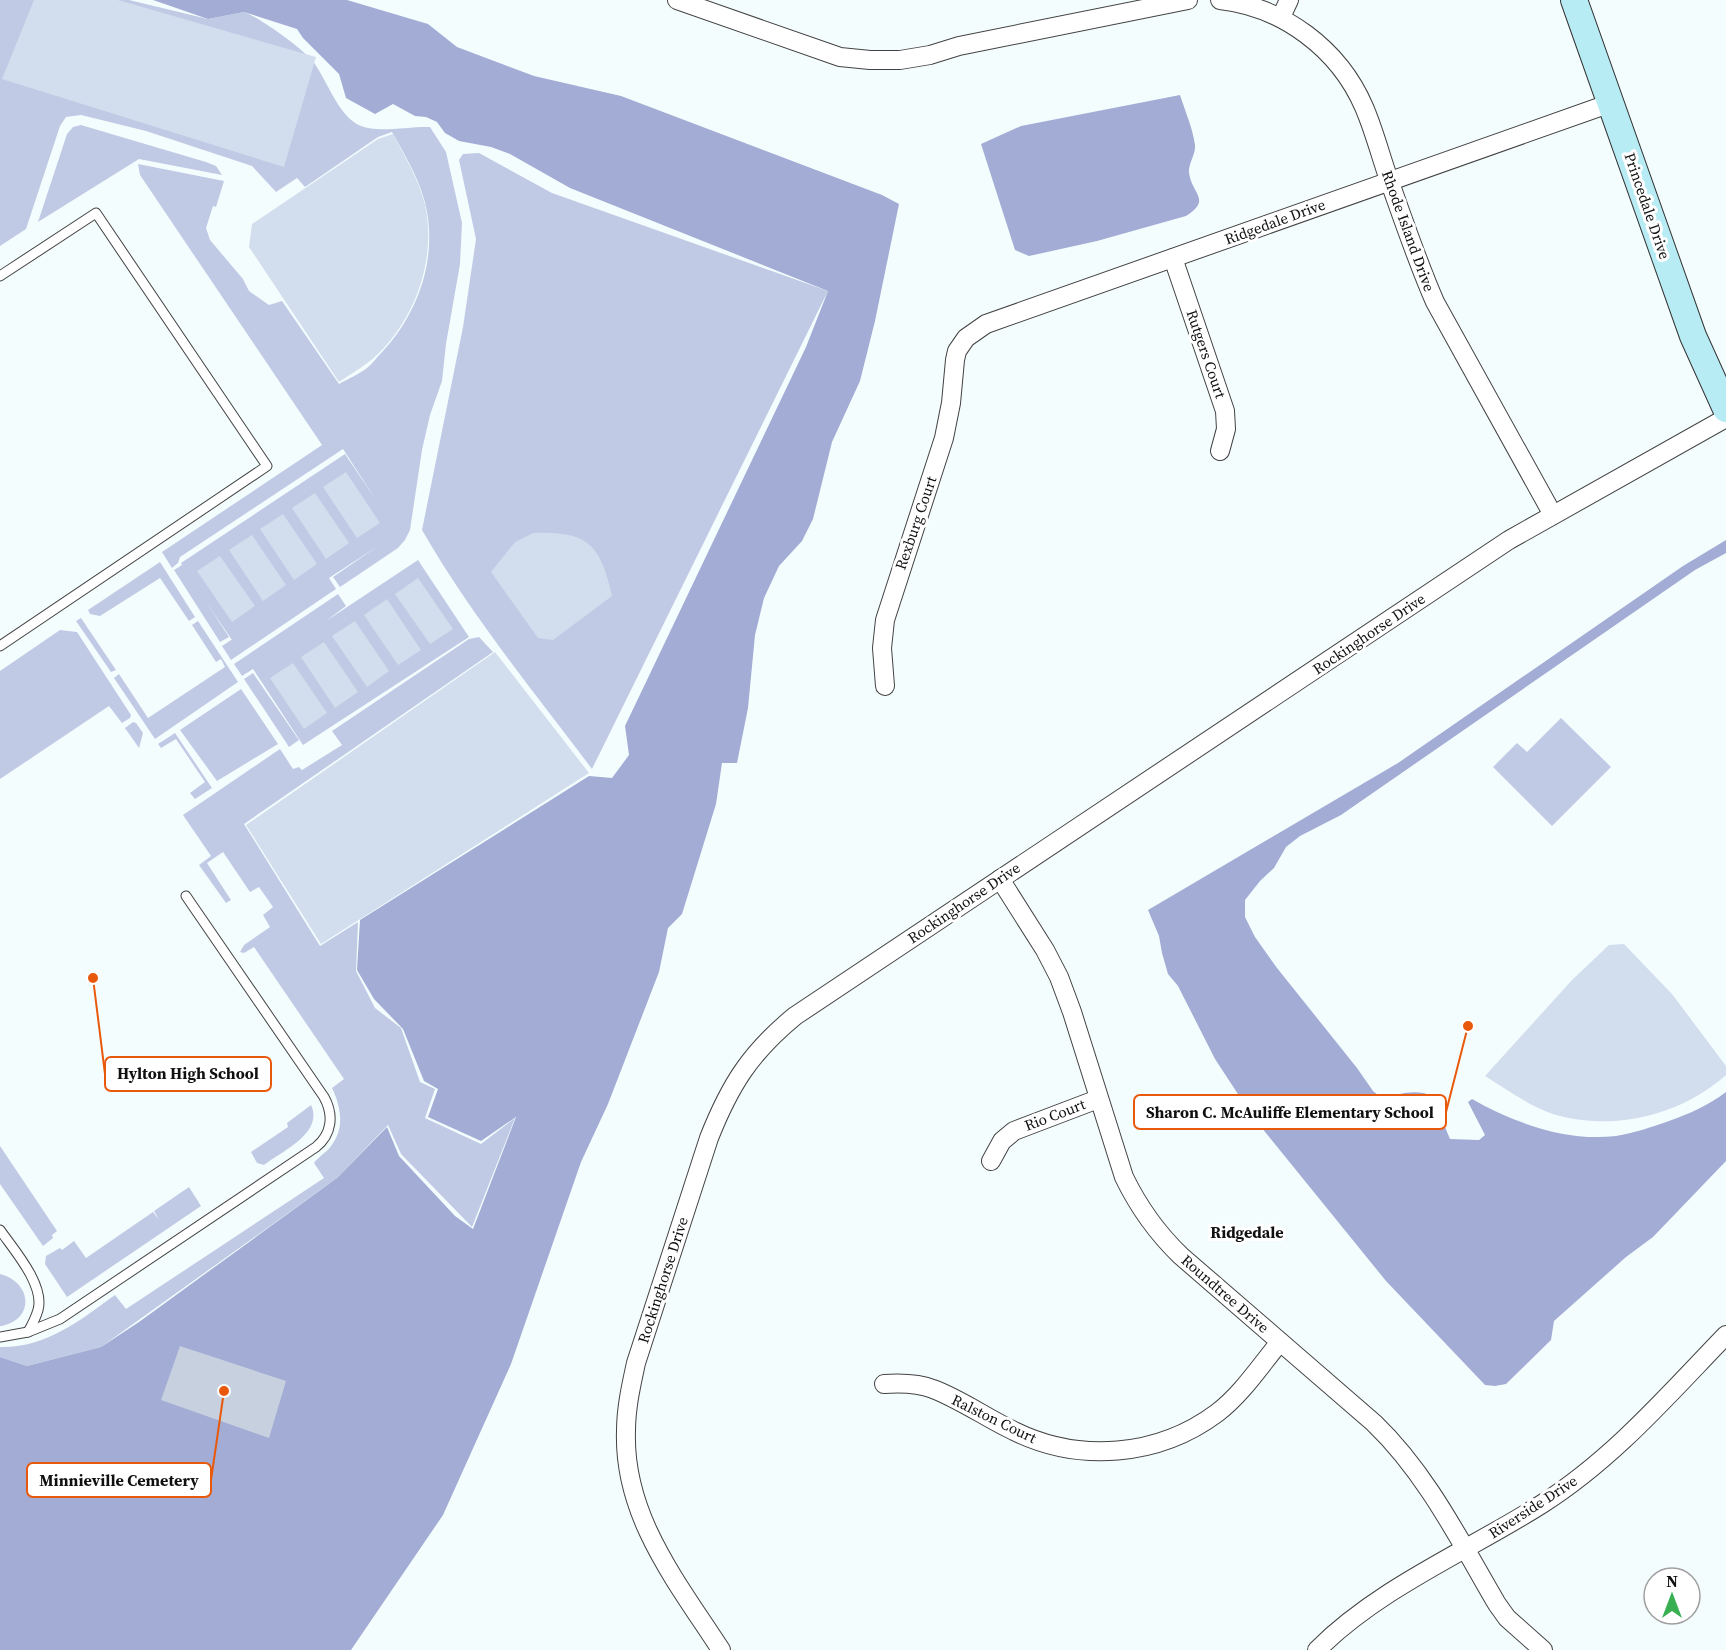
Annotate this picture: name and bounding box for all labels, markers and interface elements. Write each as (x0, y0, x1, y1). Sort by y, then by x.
street label: Princedale Drive (1619, 150, 1676, 262)
street label: Rhode Island Drive (1377, 167, 1440, 295)
street label: Ridgedale Drive (1222, 193, 1328, 249)
street label: Rutgers Court (1181, 307, 1231, 401)
street label: Rexburg Court (890, 473, 941, 572)
street label: Rockinghorse Drive (1308, 588, 1429, 679)
street label: Rockinghorse Drive (903, 857, 1024, 948)
callout: Hylton High School (105, 1057, 271, 1091)
text: Hylton High School (117, 1062, 259, 1084)
street label: Rio Court (1021, 1093, 1088, 1136)
callout: Sharon C. McAuliffe Elementary School (1134, 1095, 1446, 1129)
text: Sharon C. McAuliffe Elementary School (1146, 1101, 1434, 1123)
street label: Rockinghorse Drive (632, 1214, 693, 1346)
district label: Ridgedale (1210, 1221, 1284, 1243)
street label: Roundtree Drive (1177, 1250, 1274, 1338)
street label: Ralston Court (948, 1389, 1040, 1448)
callout: Minnieville Cemetery (27, 1463, 211, 1497)
text: Minnieville Cemetery (39, 1469, 199, 1491)
street label: Riverside Drive (1484, 1470, 1581, 1543)
north arrow (1642, 1566, 1702, 1626)
text: N (1666, 1570, 1678, 1592)

